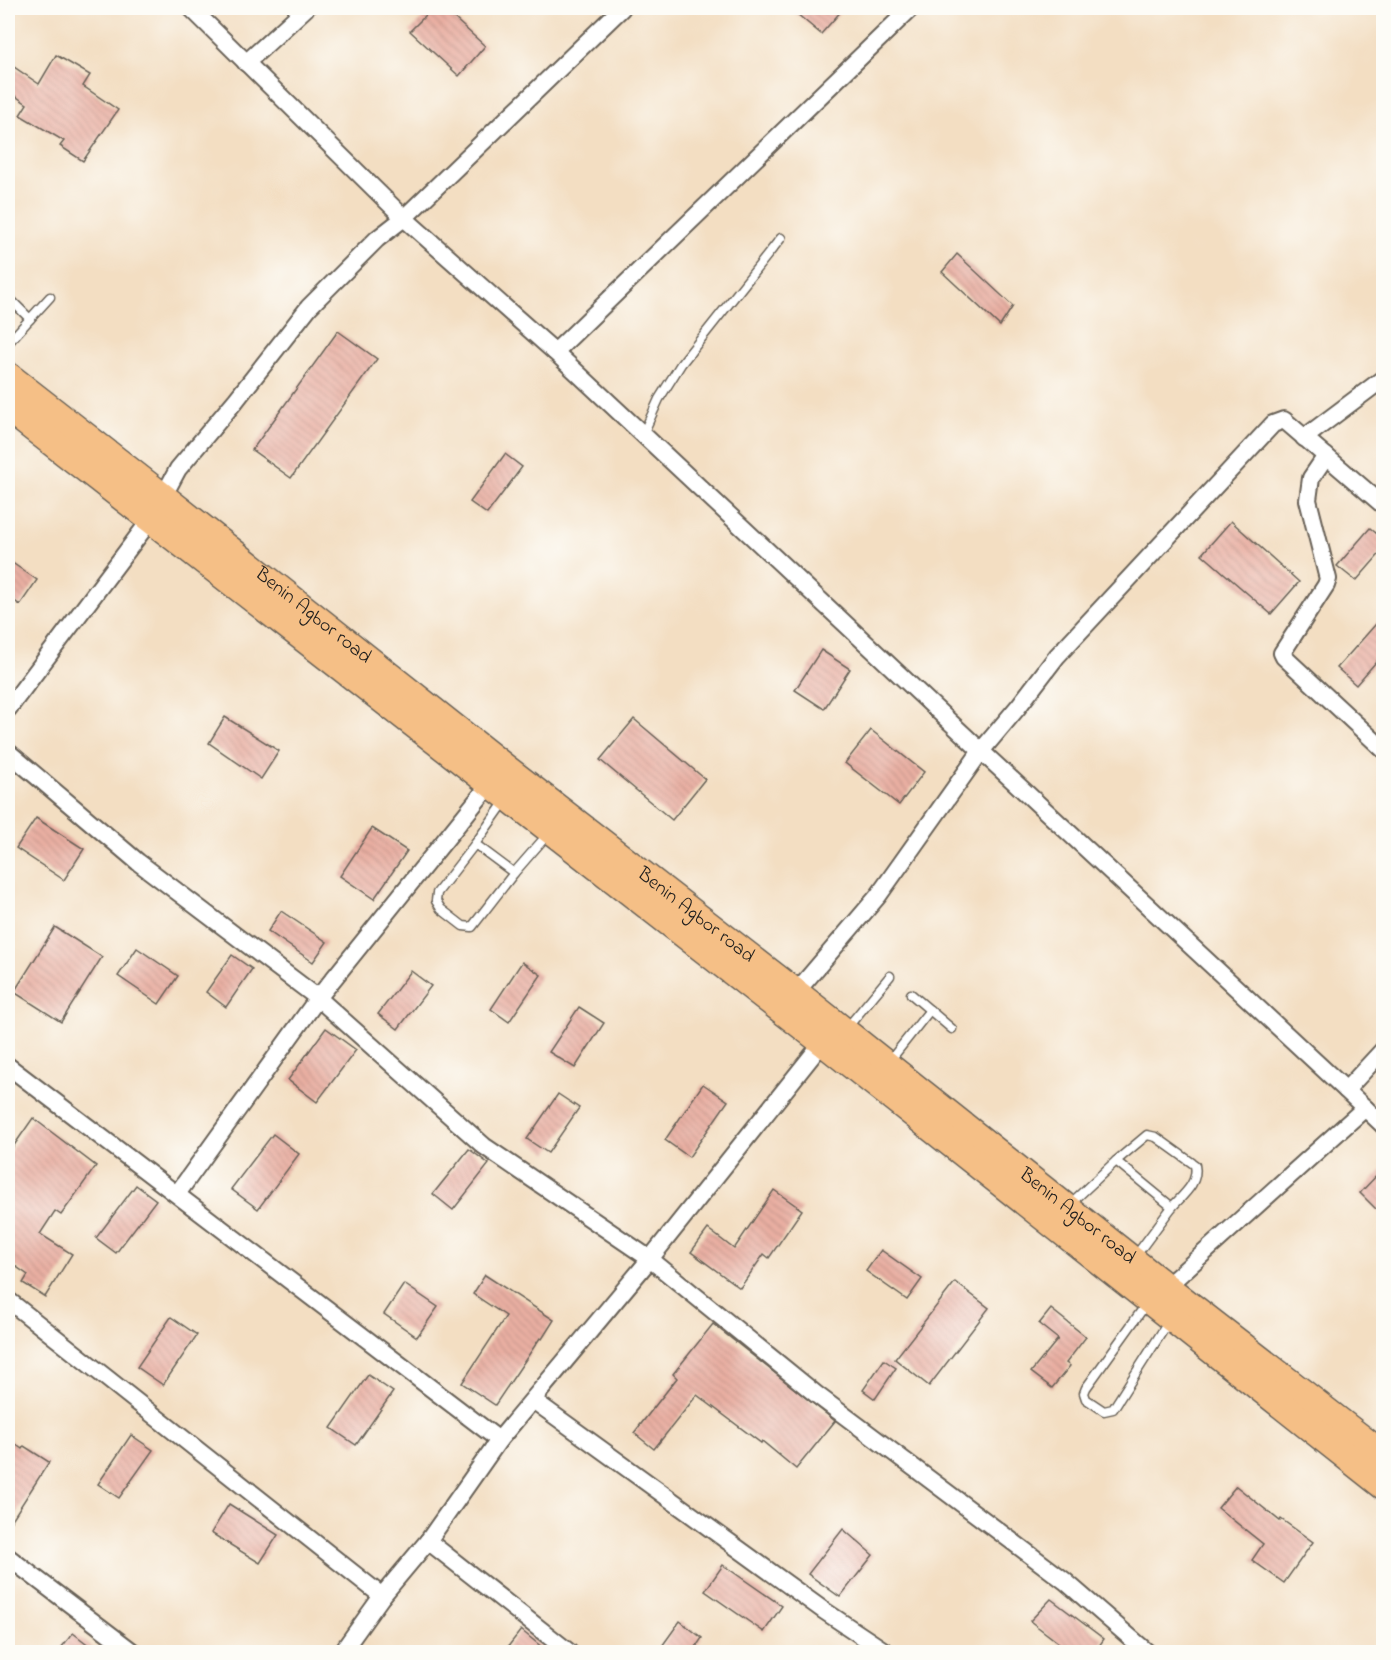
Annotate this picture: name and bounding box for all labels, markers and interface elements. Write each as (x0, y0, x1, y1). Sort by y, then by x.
street label: Benin Agbor road (248, 560, 378, 671)
street label: Benin Agbor road (630, 860, 761, 970)
street label: Benin Agbor road (1012, 1160, 1142, 1272)

